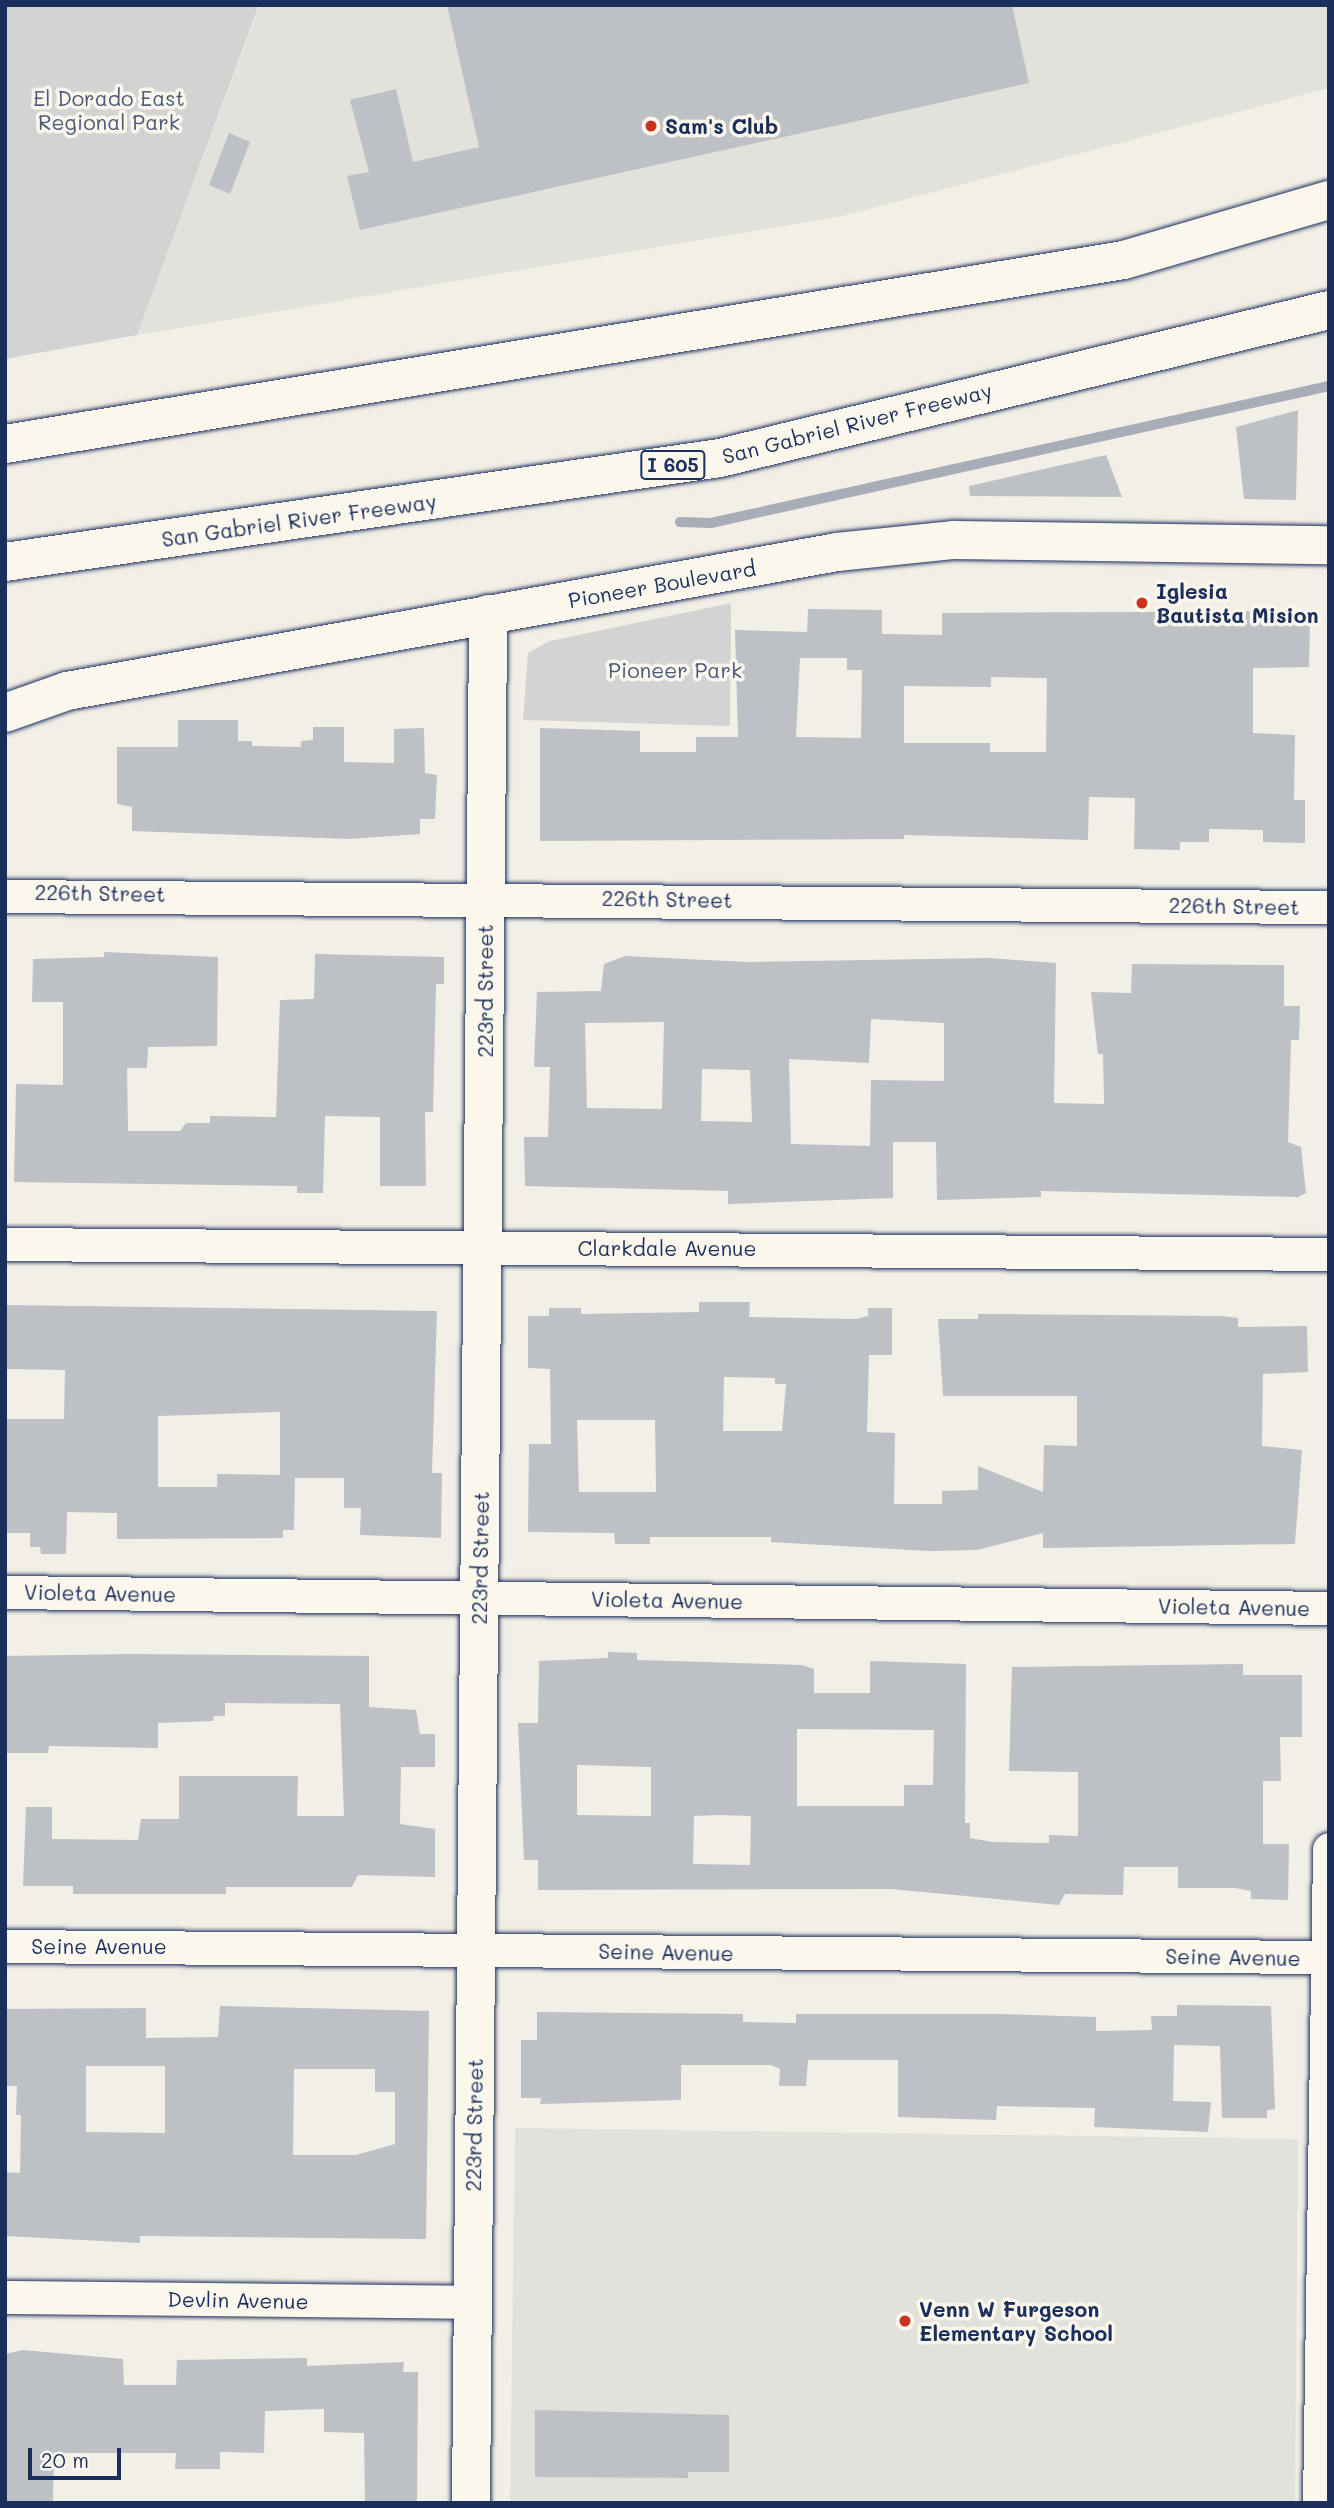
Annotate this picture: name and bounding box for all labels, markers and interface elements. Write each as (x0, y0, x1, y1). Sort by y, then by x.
park label: El Dorado East Regional Park (33, 85, 185, 135)
place label: Sam's Club (665, 113, 778, 139)
marker: Sam's Club (643, 118, 659, 134)
street label: San Gabriel River Freeway (720, 377, 994, 469)
road number: I 605 (640, 450, 706, 480)
street label: San Gabriel River Freeway (160, 488, 438, 552)
street label: Pioneer Boulevard (566, 555, 758, 613)
place label: Iglesia Bautista Mision (1156, 578, 1318, 628)
marker: Iglesia Bautista Mision (1134, 595, 1150, 611)
park label: Pioneer Park (608, 657, 742, 683)
street label: 226th Street (34, 879, 166, 907)
street label: 226th Street (601, 885, 733, 913)
street label: 226th Street (1168, 892, 1300, 920)
street label: 223rd Street (472, 924, 498, 1058)
street label: Clarkdale Avenue (577, 1235, 757, 1261)
street label: 223rd Street (466, 1491, 494, 1625)
street label: Violeta Avenue (24, 1579, 176, 1607)
street label: Violeta Avenue (591, 1586, 743, 1614)
street label: Violeta Avenue (1158, 1593, 1310, 1621)
street label: Seine Avenue (31, 1933, 167, 1959)
street label: Seine Avenue (598, 1938, 734, 1966)
street label: Seine Avenue (1165, 1943, 1301, 1971)
street label: 223rd Street (460, 2058, 488, 2192)
street label: Devlin Avenue (167, 2286, 309, 2314)
place label: Venn W Furgeson Elementary School (919, 2296, 1113, 2346)
marker: Venn W Furgeson Elementary School (897, 2313, 913, 2329)
scale bar (32, 2434, 124, 2478)
text: 20 m (41, 2446, 89, 2473)

